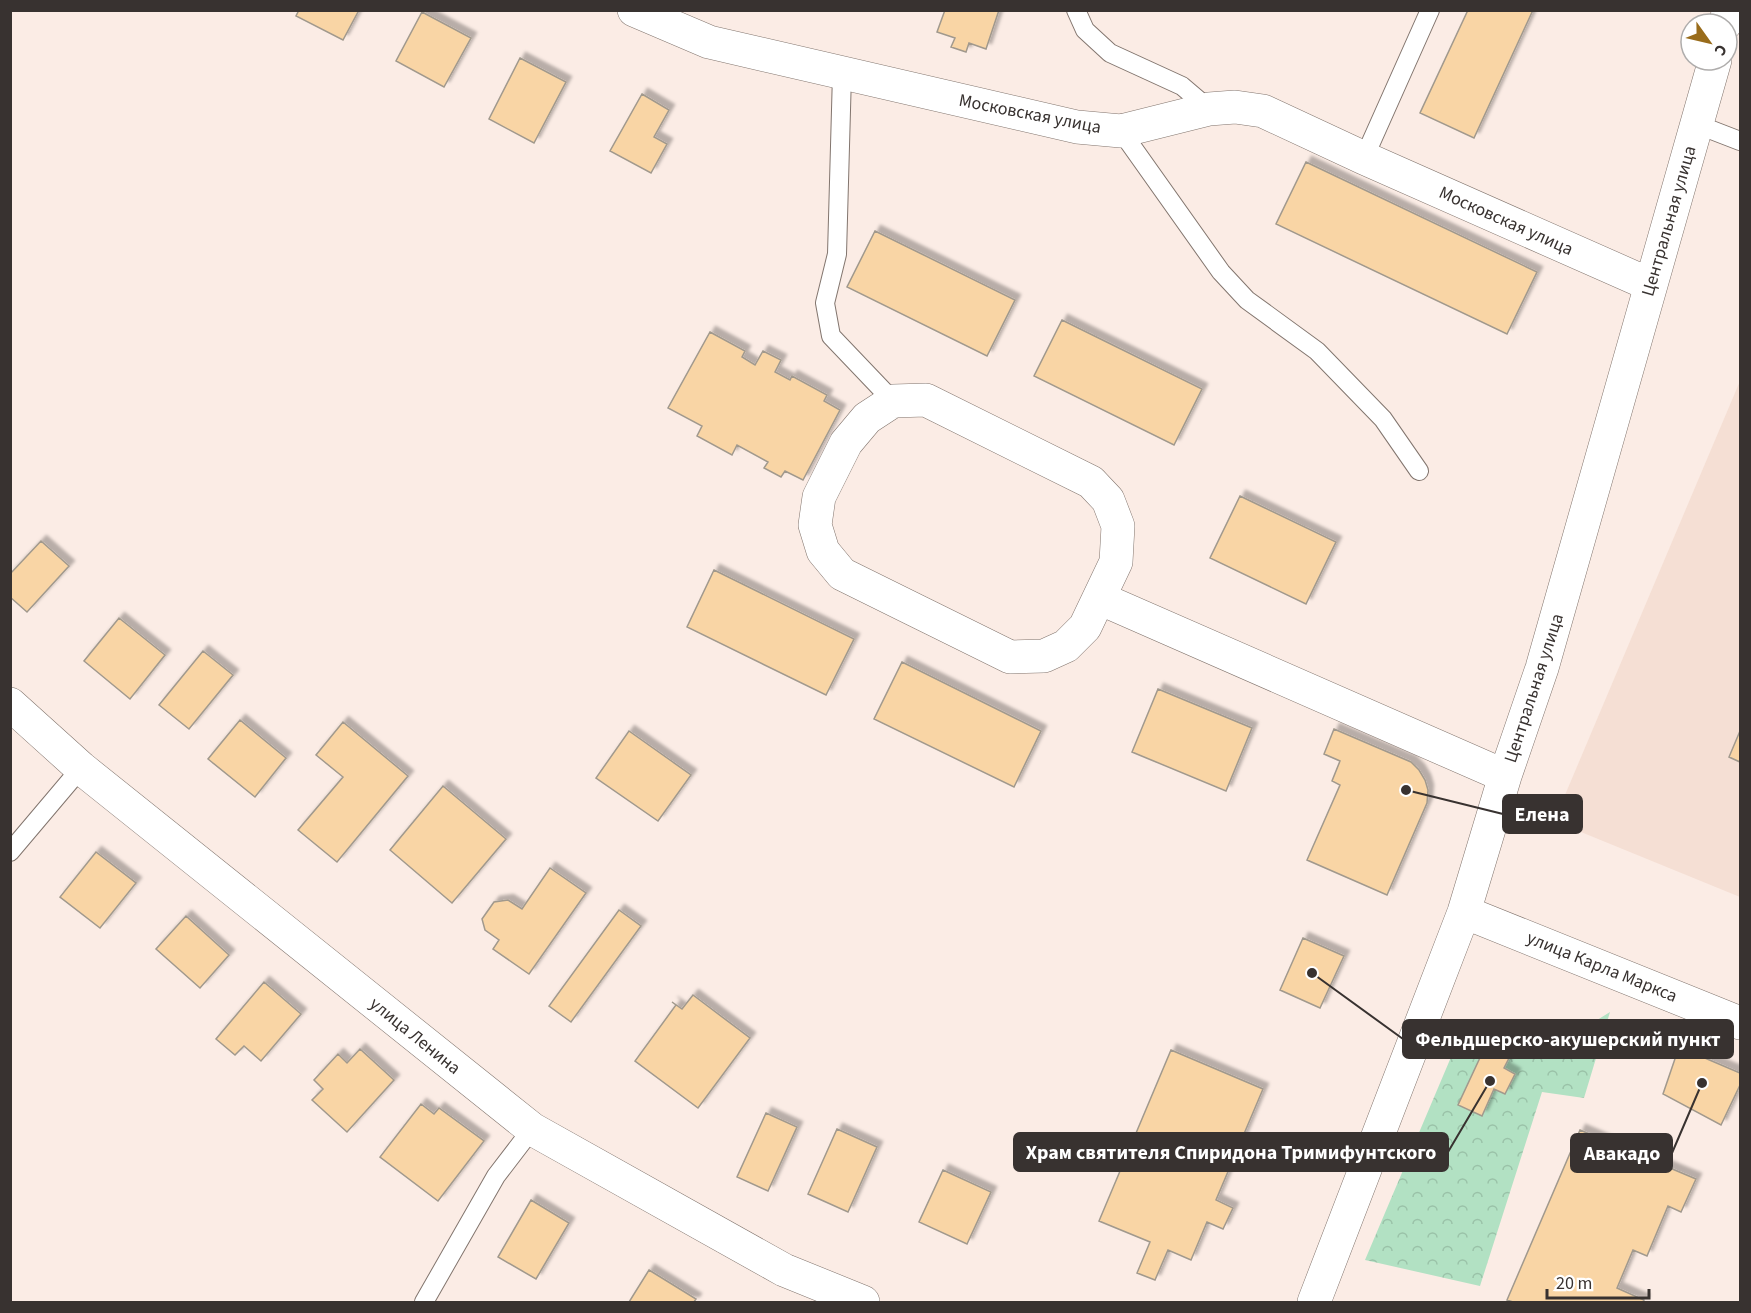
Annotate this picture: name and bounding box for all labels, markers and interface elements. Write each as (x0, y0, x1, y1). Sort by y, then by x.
north arrow (1679, 12, 1739, 72)
text: С (1709, 40, 1732, 60)
street label: Московская улица (957, 88, 1103, 140)
street label: Центральная улица (1636, 143, 1702, 299)
street label: Московская улица (1435, 180, 1577, 262)
street label: Центральная улица (1498, 610, 1570, 766)
callout: Елена (1503, 795, 1582, 833)
text: Елена (1515, 801, 1569, 829)
street label: улица Карла Маркса (1523, 925, 1681, 1009)
street label: улица Ленина (364, 992, 466, 1080)
callout: Фельдшерско-акушерский пункт (1403, 1020, 1733, 1058)
text: Фельдшерско-акушерский пункт (1415, 1026, 1721, 1054)
callout: Храм святителя Спиридона Тримифунтского (1014, 1133, 1448, 1171)
callout: Авакадо (1571, 1134, 1672, 1172)
text: Храм святителя Спиридона Тримифунтского (1026, 1139, 1436, 1167)
text: Авакадо (1583, 1140, 1660, 1168)
scale bar (1547, 1262, 1649, 1300)
text: 20 m (1556, 1271, 1592, 1296)

